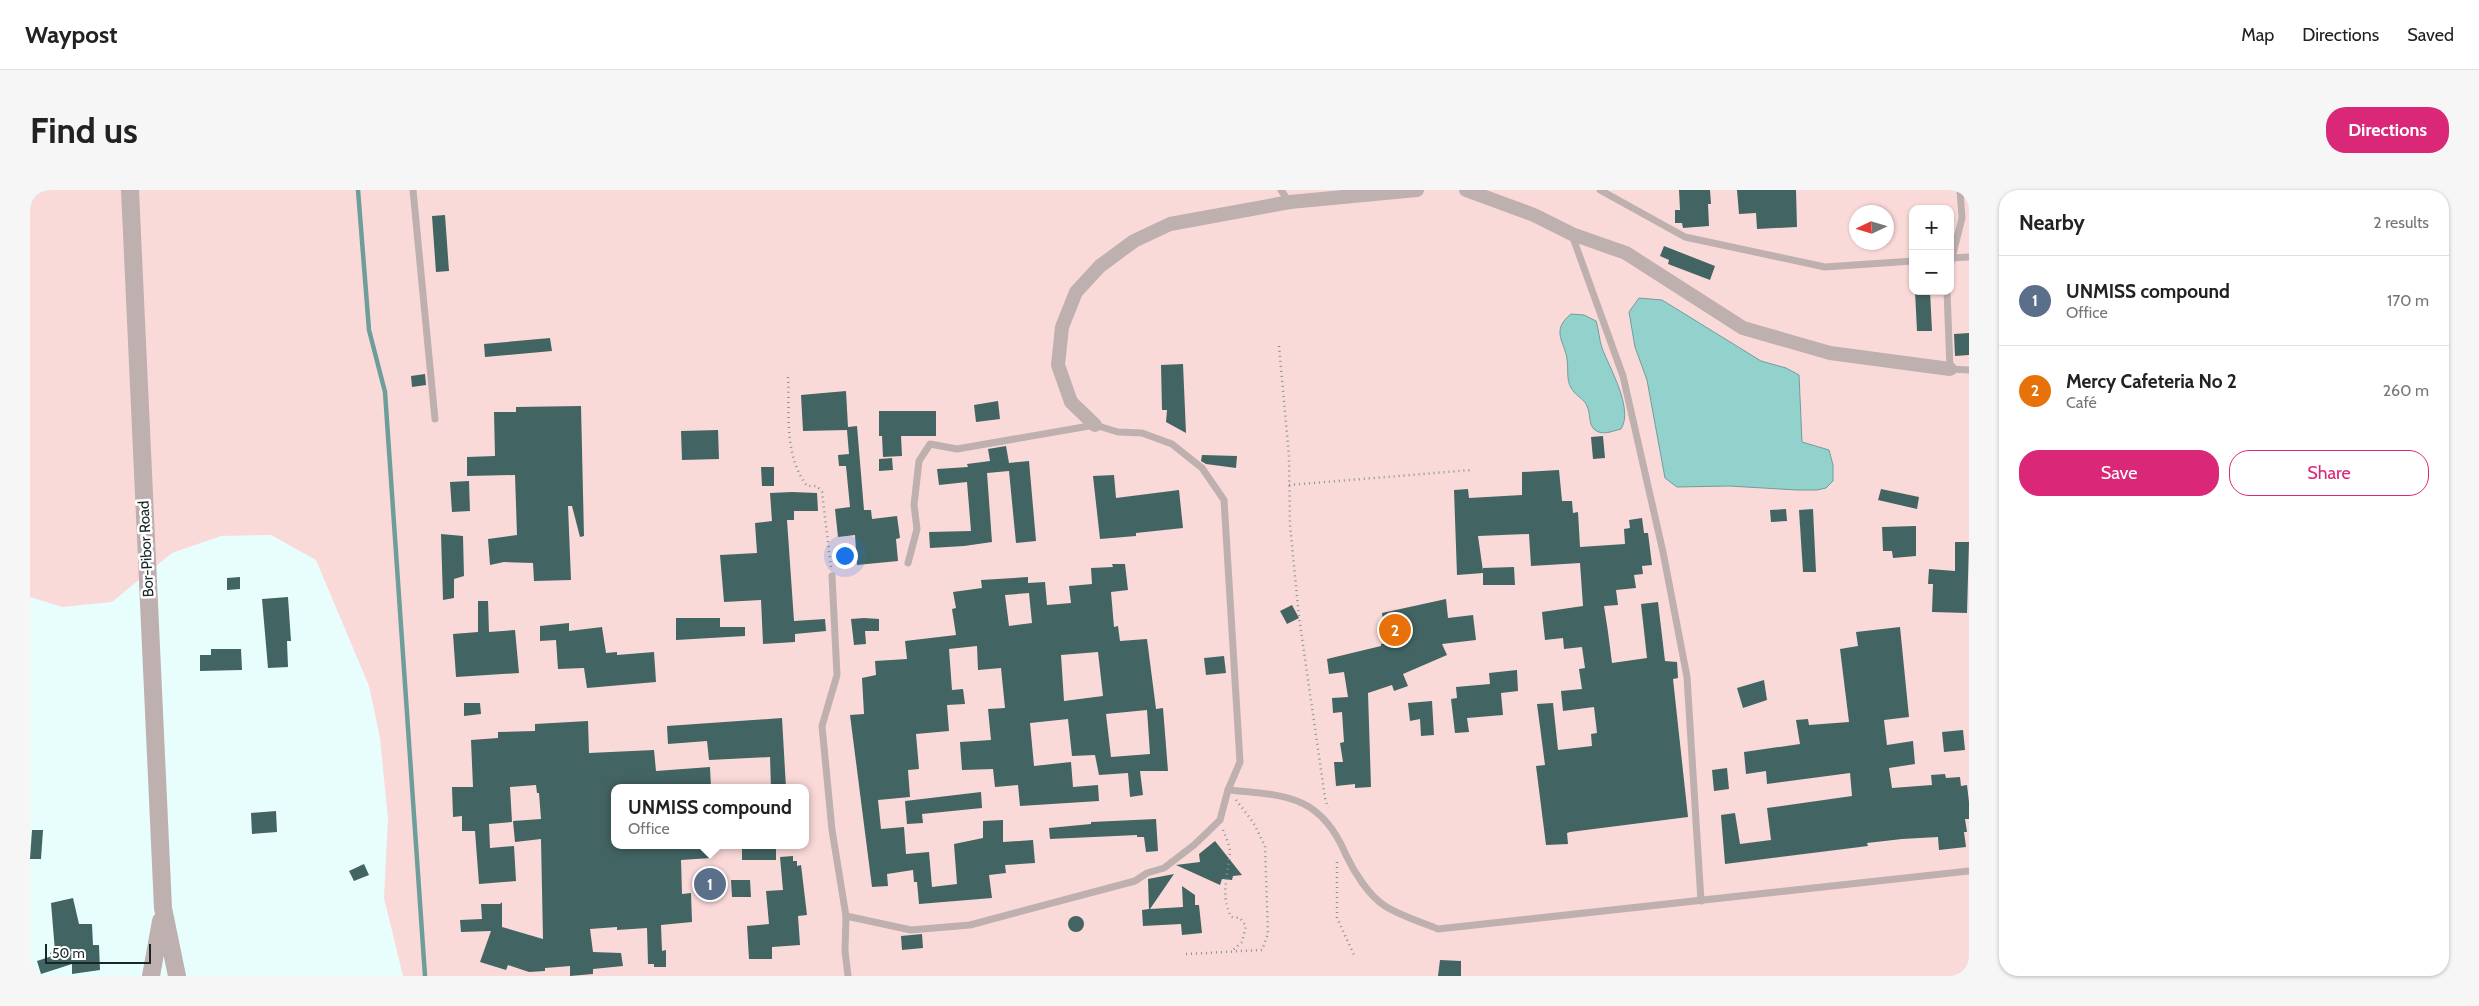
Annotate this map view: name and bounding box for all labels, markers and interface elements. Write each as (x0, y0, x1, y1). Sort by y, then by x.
text: Waypost (25, 20, 117, 49)
text: Map (2241, 24, 2274, 46)
text: Directions (2302, 24, 2379, 46)
text: Saved (2407, 24, 2454, 46)
button: Directions (2326, 107, 2449, 153)
text: Find us (30, 109, 138, 152)
north arrow (1849, 205, 1894, 250)
map controls (1909, 205, 1954, 295)
button: + (1909, 205, 1954, 250)
text: Nearby (2019, 210, 2085, 235)
text: 2 results (2373, 213, 2429, 232)
button: − (1909, 250, 1954, 295)
text: UNMISS compound (2066, 280, 2230, 303)
text: 1 (2032, 291, 2038, 310)
text: 170 m (2387, 291, 2429, 310)
text: Office (2066, 303, 2108, 322)
text: Mercy Cafeteria No 2 (2066, 370, 2237, 393)
text: 2 (2031, 381, 2039, 400)
text: 260 m (2383, 381, 2429, 400)
text: Café (2066, 393, 2097, 412)
button: Save (2019, 450, 2219, 496)
button: Share (2229, 450, 2429, 496)
street label: Bor-Pibor Road (134, 500, 158, 598)
your location (832, 543, 858, 569)
pin: 2 (1379, 611, 1411, 649)
popup (611, 784, 809, 849)
text: UNMISS compound (628, 796, 792, 819)
text: Office (628, 819, 670, 838)
pin: 1 (694, 865, 726, 903)
scale bar (45, 941, 151, 964)
text: 50 m (52, 944, 85, 962)

